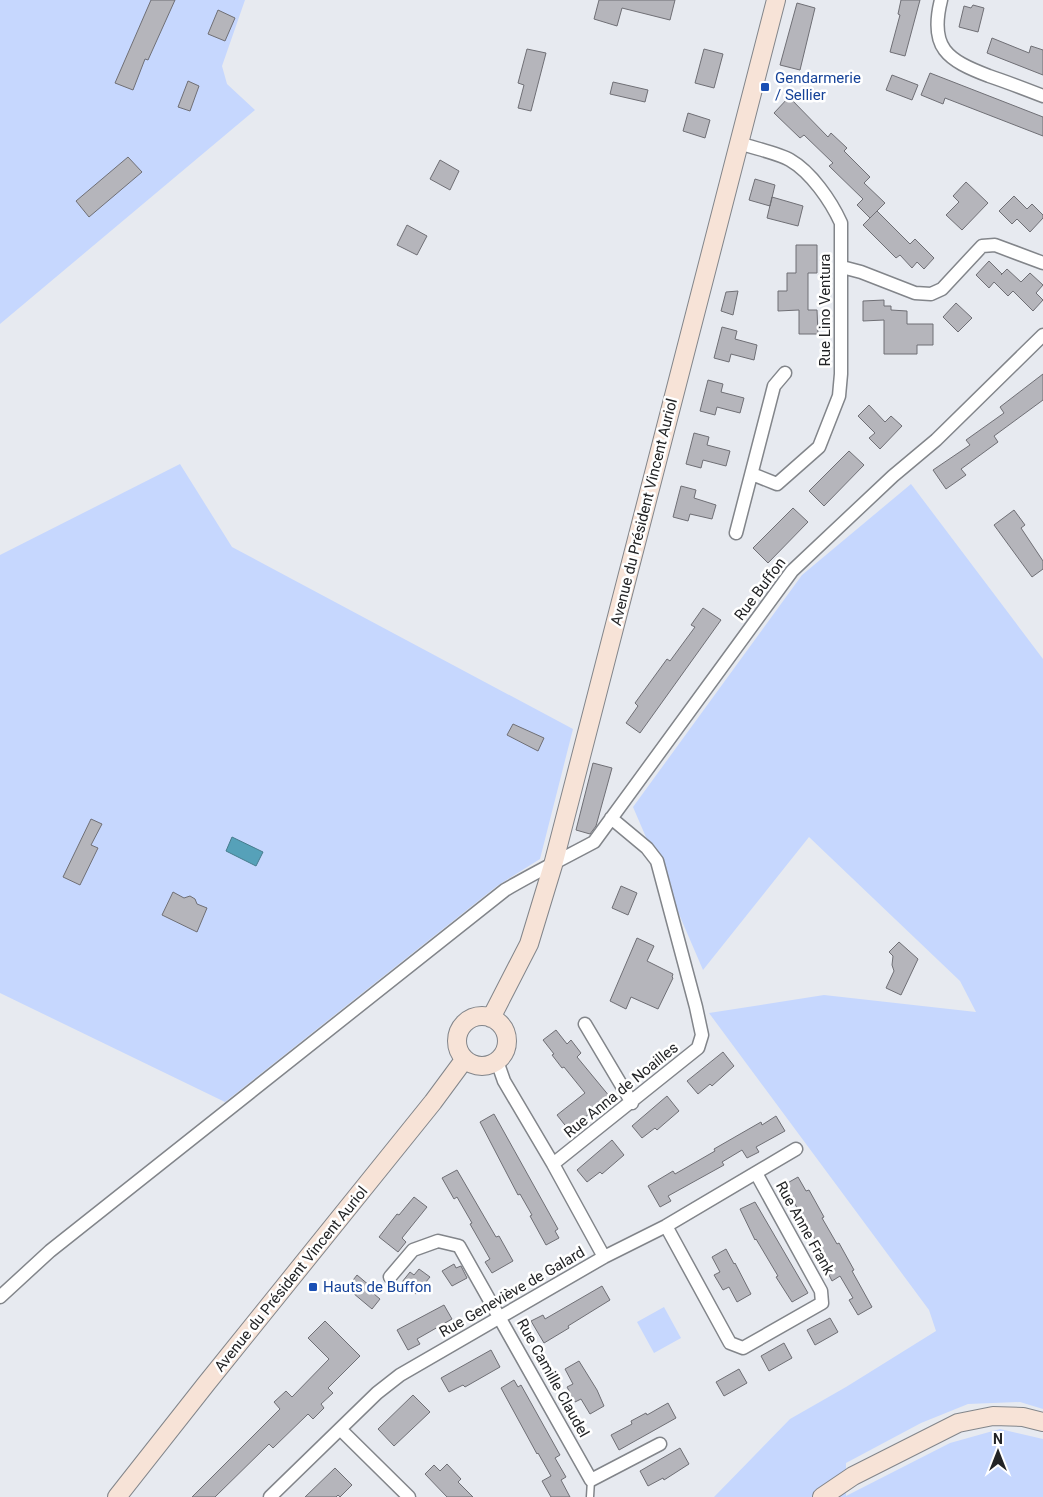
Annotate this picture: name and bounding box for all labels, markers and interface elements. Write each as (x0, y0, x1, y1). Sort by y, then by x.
place label: Gendarmerie / Sellier (775, 69, 861, 104)
marker: Gendarmerie / Sellier (759, 81, 771, 93)
street label: Rue Lino Ventura (816, 253, 834, 367)
street label: Avenue du Président Vincent Auriol (607, 397, 681, 627)
street label: Rue Buffon (731, 554, 789, 624)
street label: Rue Anna de Noailles (560, 1038, 682, 1142)
street label: Rue Anne Frank (772, 1178, 838, 1278)
street label: Avenue du Président Vincent Auriol (211, 1183, 371, 1375)
street label: Rue Geneviève de Galard (436, 1243, 588, 1341)
place label: Hauts de Buffon (323, 1278, 432, 1296)
marker: Hauts de Buffon (307, 1281, 319, 1293)
street label: Rue Camille Claudel (513, 1316, 593, 1440)
north arrow (973, 1427, 1023, 1477)
text: N (993, 1431, 1003, 1447)

